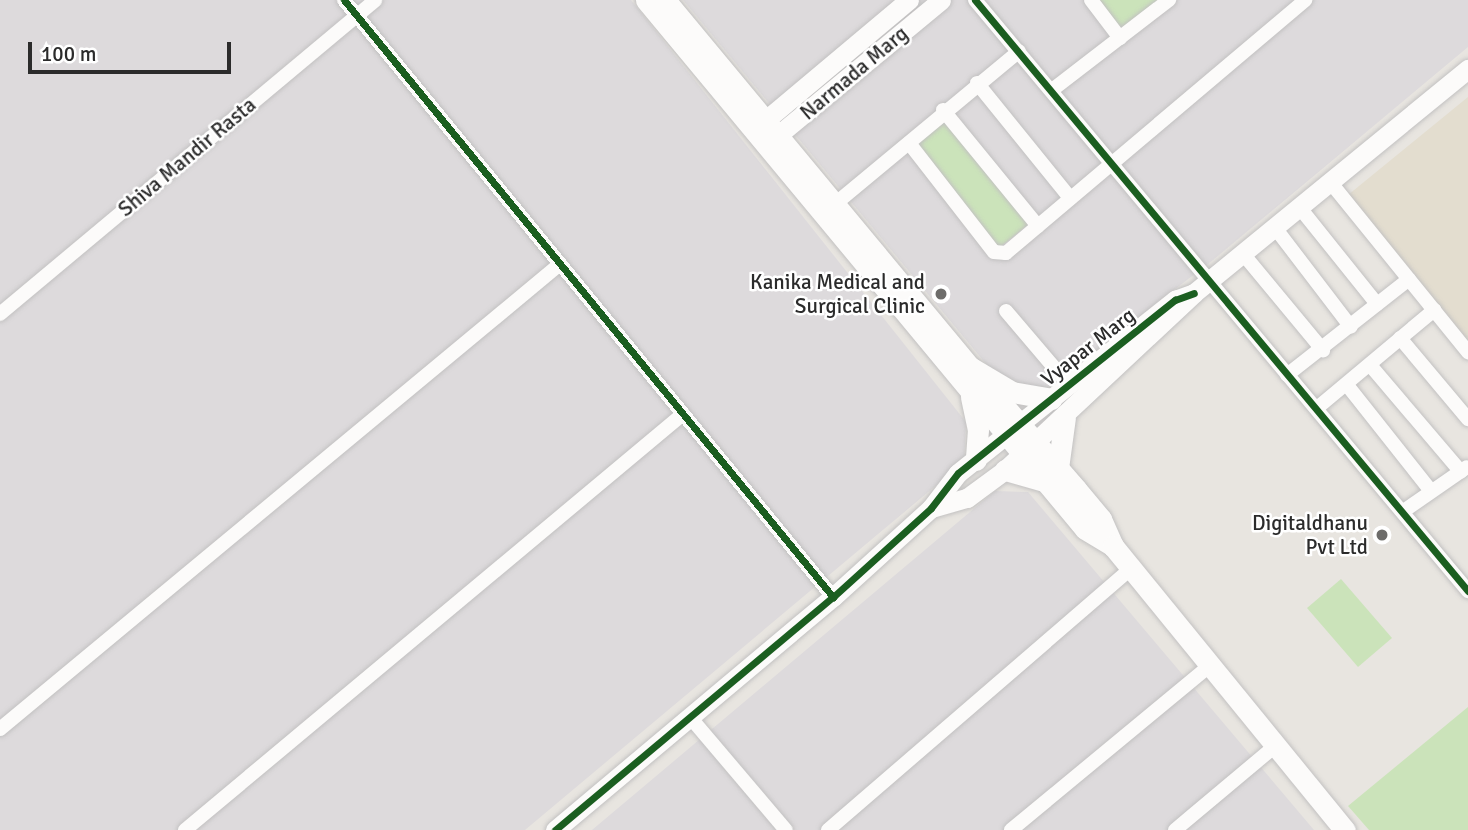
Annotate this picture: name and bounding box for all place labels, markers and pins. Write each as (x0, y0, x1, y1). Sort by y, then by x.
place label: Kanika Medical and Surgical Clinic (750, 269, 925, 319)
marker: Kanika Medical and Surgical Clinic (931, 284, 951, 304)
place label: Digitaldhanu Pvt Ltd (1252, 510, 1368, 560)
marker: Digitaldhanu Pvt Ltd (1374, 527, 1390, 543)

